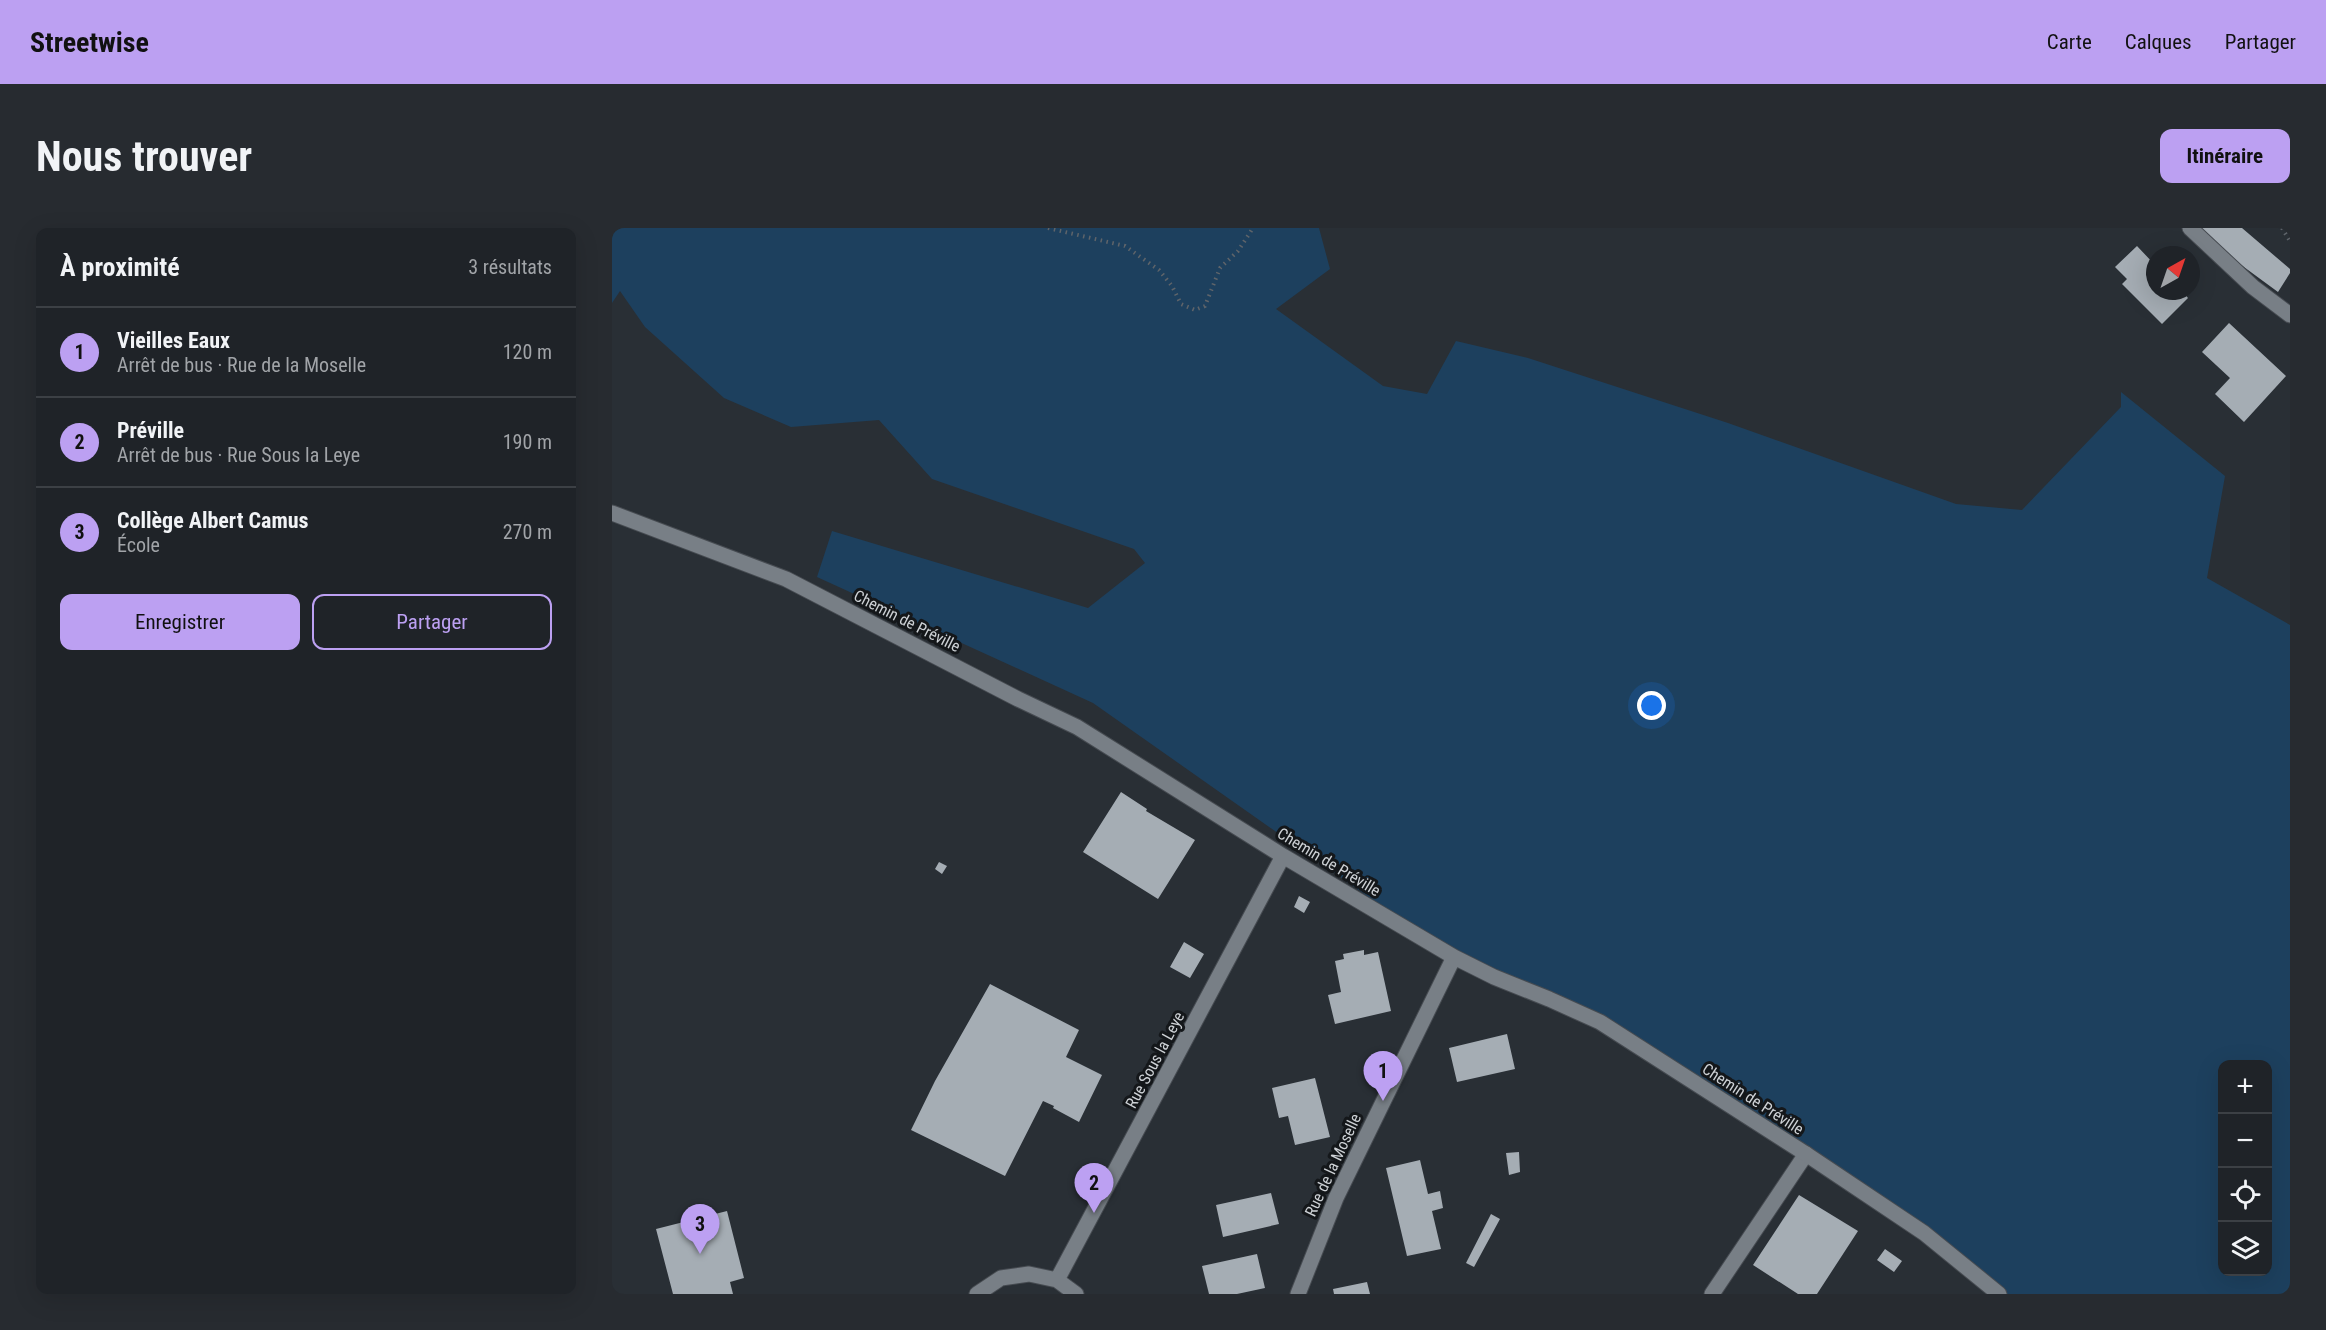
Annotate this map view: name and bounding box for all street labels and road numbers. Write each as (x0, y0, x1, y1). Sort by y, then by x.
street label: Chemin de Préville (851, 586, 963, 656)
street label: Chemin de Préville (1274, 824, 1384, 900)
street label: Rue Sous la Leye (1122, 1009, 1188, 1111)
street label: Chemin de Préville (1699, 1059, 1807, 1139)
street label: Rue de la Moselle (1301, 1111, 1365, 1219)

